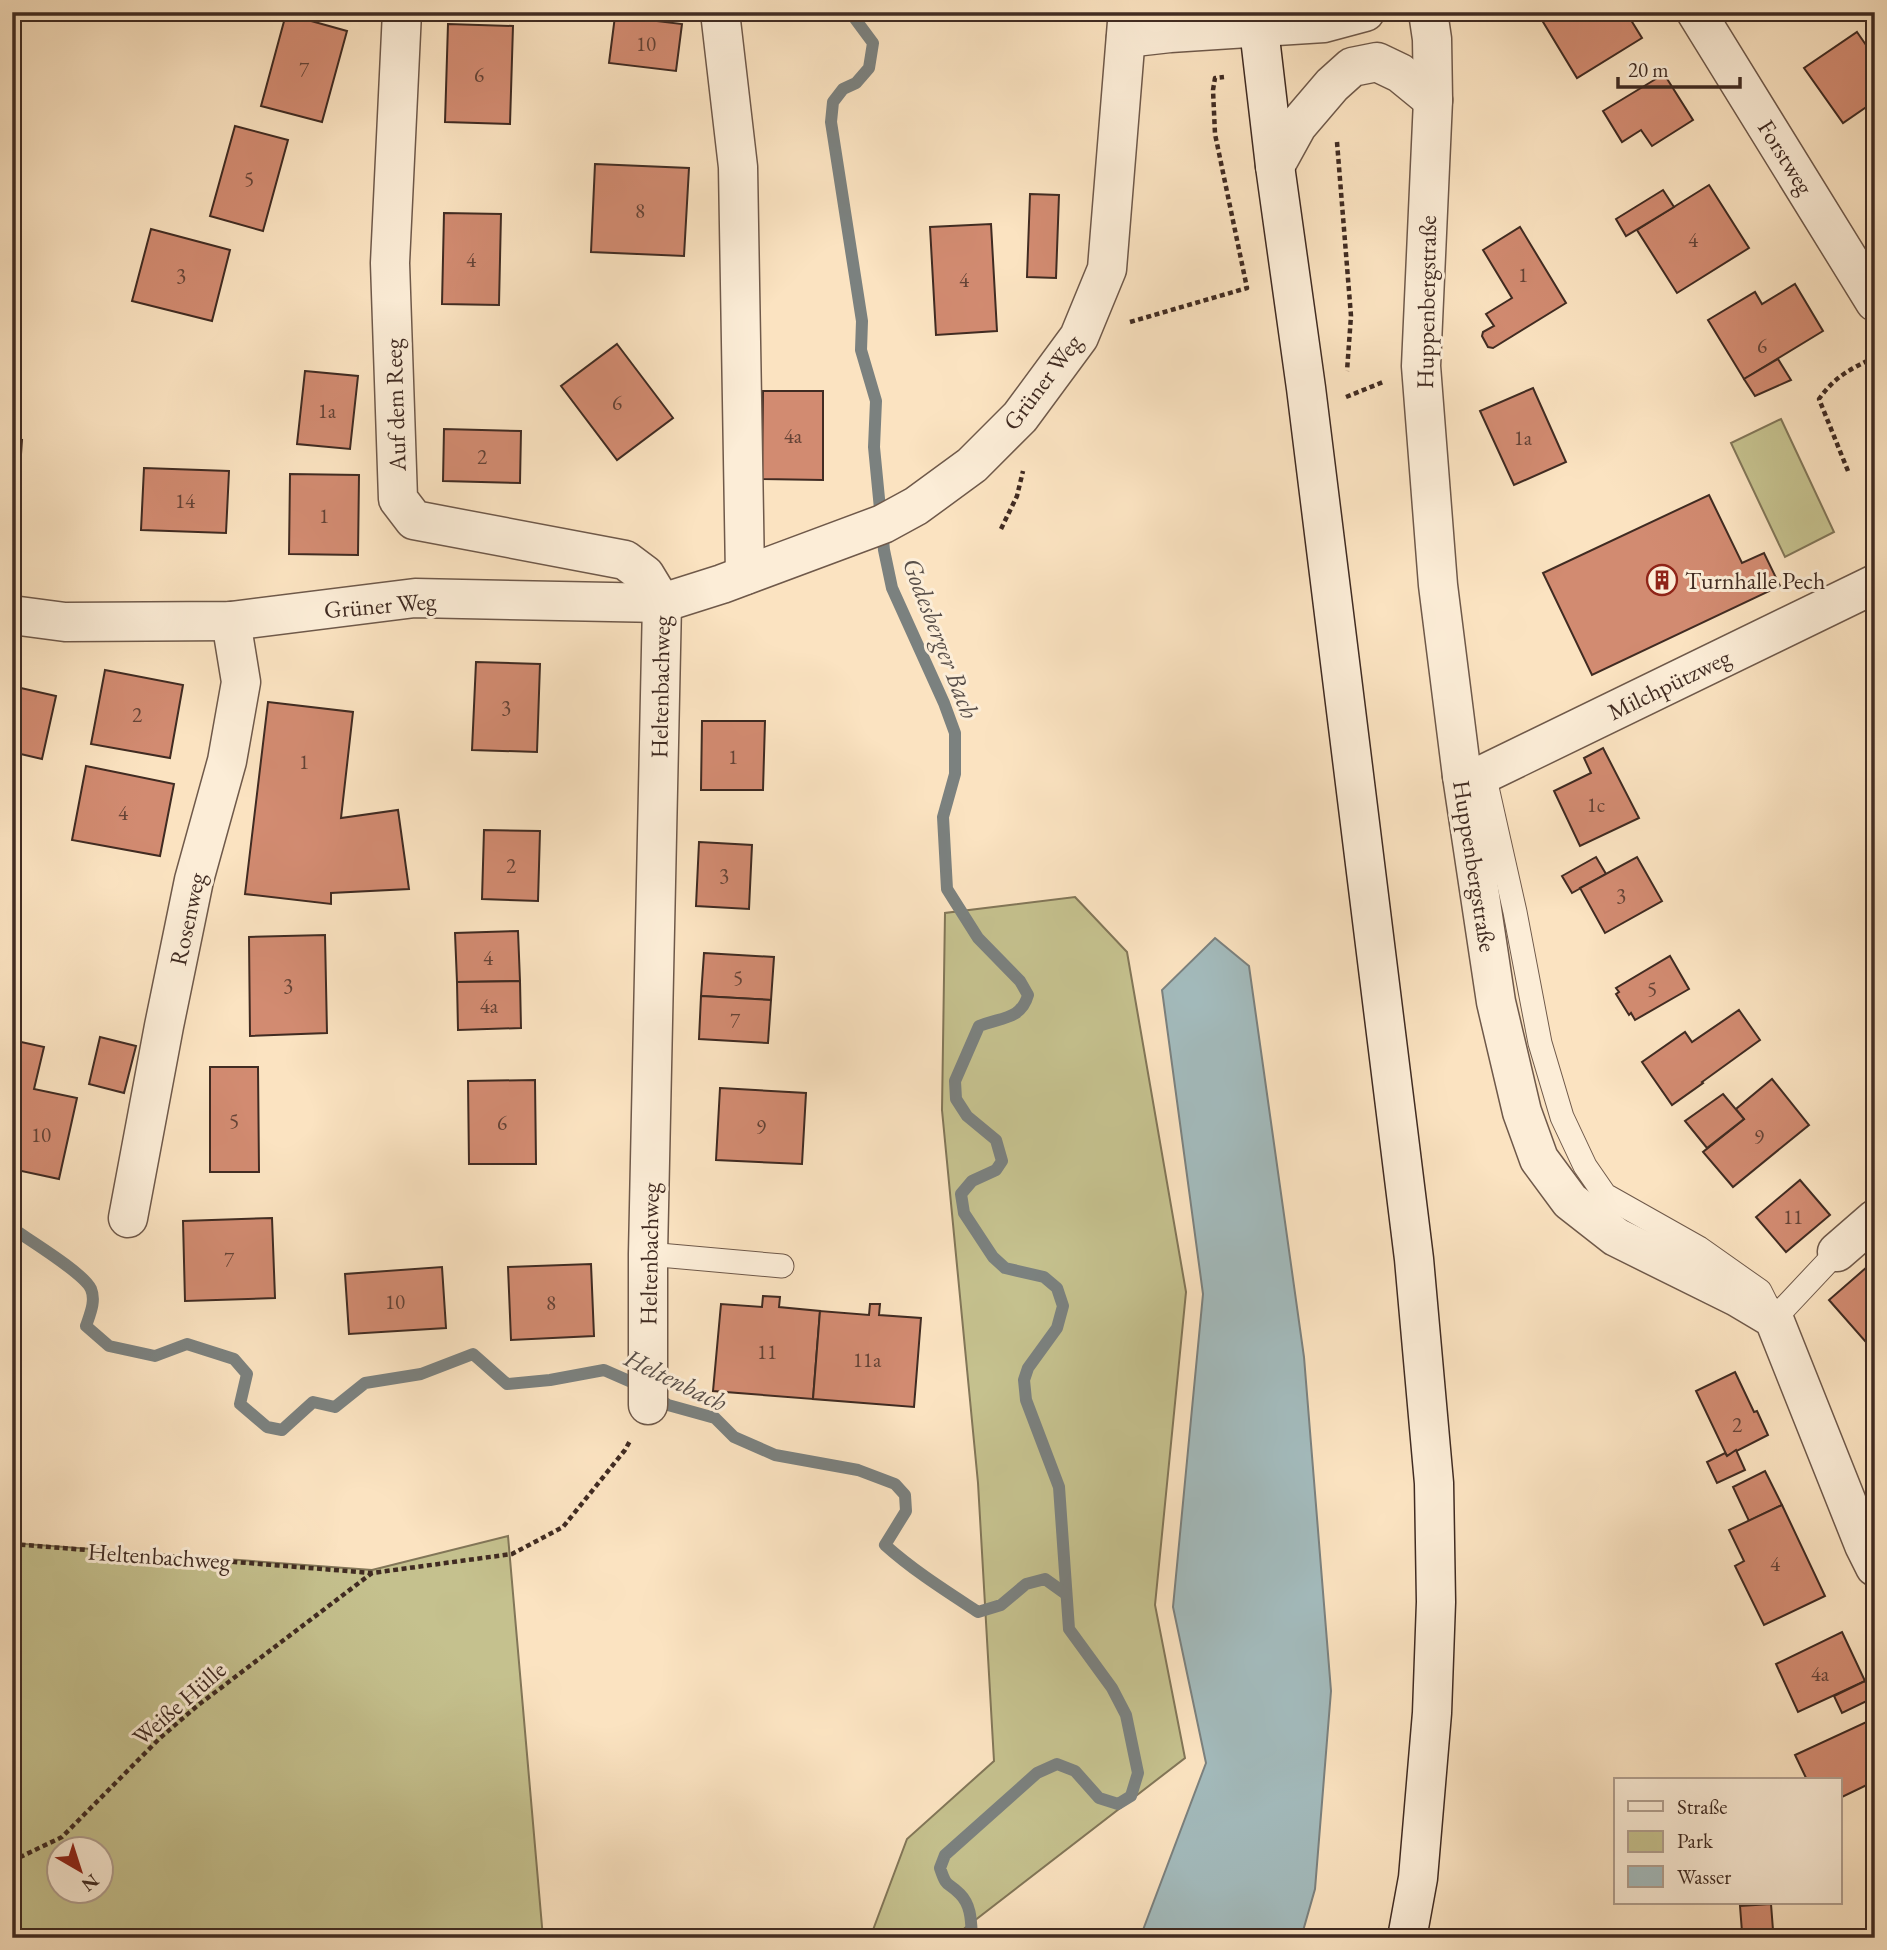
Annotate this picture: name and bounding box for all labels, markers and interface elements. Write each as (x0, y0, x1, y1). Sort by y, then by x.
house number: 10 (636, 30, 656, 57)
scale bar (1618, 46, 1740, 90)
house number: 7 (299, 56, 310, 83)
text: 20 m (1628, 56, 1669, 83)
house number: 6 (474, 61, 484, 88)
street label: Forstweg (1751, 114, 1821, 201)
house number: 5 (244, 165, 254, 192)
house number: 8 (635, 197, 645, 224)
street label: Huppenbergstraße (1409, 215, 1443, 389)
house number: 4 (1688, 226, 1699, 253)
house number: 4 (466, 246, 477, 273)
house number: 1 (1518, 261, 1528, 288)
house number: 3 (176, 262, 186, 289)
house number: 4 (959, 266, 970, 293)
street label: Grüner Weg (996, 327, 1089, 436)
house number: 6 (1757, 332, 1767, 359)
street label: Auf dem Reeg (377, 338, 413, 473)
house number: 6 (612, 389, 622, 416)
house number: 1a (318, 397, 337, 424)
house number: 4a (784, 422, 803, 449)
house number: 1a (1514, 424, 1533, 451)
house number: 2 (477, 443, 487, 470)
house number: 14 (175, 487, 196, 514)
house number: 1 (319, 502, 329, 529)
water label: Godesberger Bach (895, 553, 987, 724)
building icon: Turnhalle Pech (1645, 563, 1679, 597)
place label: Turnhalle Pech (1685, 565, 1825, 596)
street label: Grüner Weg (323, 585, 438, 625)
street label: Heltenbachweg (643, 615, 677, 759)
street label: Milchpützweg (1603, 641, 1736, 727)
house number: 3 (501, 694, 511, 721)
house number: 2 (132, 701, 142, 728)
house number: 1 (728, 743, 738, 770)
house number: 1 (299, 748, 309, 775)
street label: Huppenbergstraße (1446, 778, 1504, 954)
house number: 1c (1587, 791, 1605, 818)
house number: 4 (118, 799, 129, 826)
house number: 2 (506, 852, 516, 879)
house number: 3 (719, 862, 729, 889)
street label: Rosenweg (162, 869, 212, 968)
house number: 3 (1616, 882, 1626, 909)
house number: 4 (483, 944, 494, 971)
house number: 5 (733, 964, 743, 991)
house number: 3 (283, 972, 293, 999)
house number: 5 (1647, 975, 1657, 1002)
house number: 4a (480, 992, 499, 1019)
house number: 7 (730, 1007, 741, 1034)
house number: 5 (229, 1107, 239, 1134)
house number: 6 (497, 1109, 507, 1136)
house number: 9 (756, 1113, 766, 1140)
house number: 10 (31, 1121, 51, 1148)
house number: 9 (1754, 1123, 1764, 1150)
street label: Heltenbachweg (632, 1182, 666, 1326)
house number: 11 (1783, 1203, 1803, 1230)
house number: 7 (224, 1246, 235, 1273)
house number: 10 (385, 1288, 405, 1315)
house number: 8 (546, 1289, 556, 1316)
house number: 11 (757, 1338, 777, 1365)
water label: Heltenbach (618, 1340, 733, 1419)
house number: 11a (853, 1346, 882, 1373)
house number: 2 (1732, 1411, 1742, 1438)
street label: Heltenbachweg (87, 1536, 232, 1576)
house number: 4 (1770, 1550, 1781, 1577)
street label: Weiße Hülle (126, 1654, 232, 1752)
house number: 4a (1811, 1660, 1830, 1687)
legend (1614, 1778, 1842, 1904)
text: Straße (1677, 1793, 1728, 1820)
text: Park (1677, 1827, 1714, 1854)
north arrow (46, 1834, 116, 1904)
text: Wasser (1677, 1863, 1731, 1890)
text: N (76, 1868, 104, 1898)

